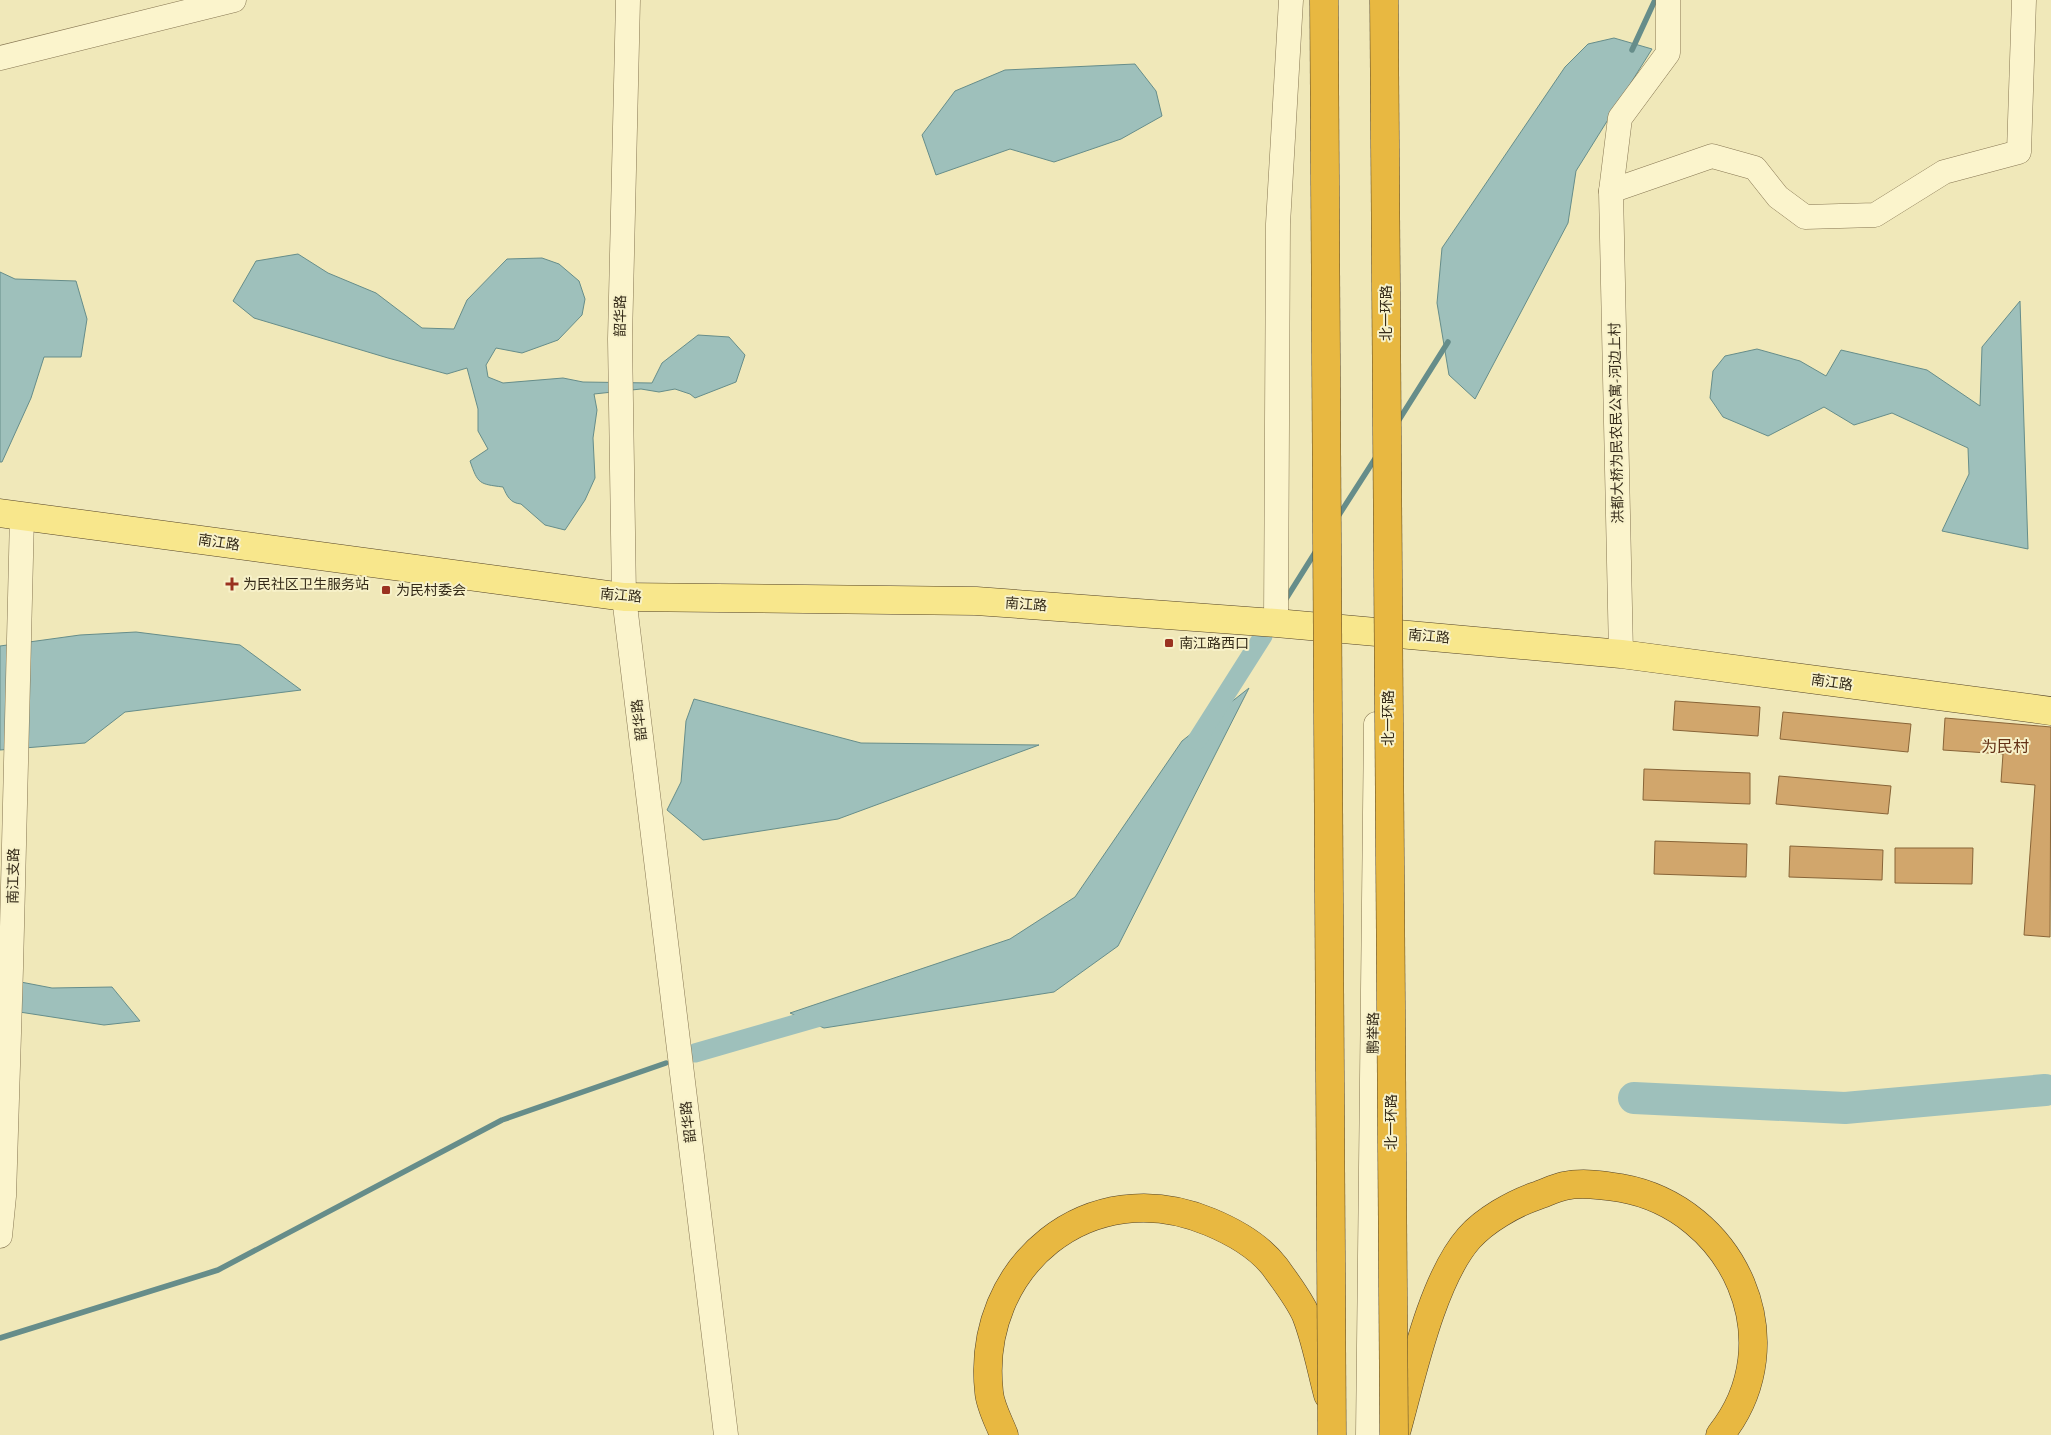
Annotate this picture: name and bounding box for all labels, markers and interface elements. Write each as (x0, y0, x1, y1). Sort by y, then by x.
street label: 北一环路 (1378, 285, 1394, 341)
street label: 韶华路 (612, 295, 628, 337)
street label: 洪都大桥为民农民公寓-河边上村 (1606, 322, 1626, 524)
street label: 南江路 (197, 531, 241, 553)
place label: 为民社区卫生服务站 (243, 576, 369, 592)
marker: 为民社区卫生服务站 (225, 577, 239, 591)
place label: 为民村委会 (396, 582, 466, 598)
marker: 为民村委会 (380, 584, 392, 596)
street label: 南江路 (599, 585, 643, 605)
street label: 南江路 (1004, 595, 1048, 613)
street label: 南江路 (1407, 626, 1451, 646)
place label: 南江路西口 (1179, 635, 1249, 651)
marker: 南江路西口 (1163, 637, 1175, 649)
street label: 南江路 (1810, 671, 1854, 693)
street label: 北一环路 (1380, 690, 1396, 746)
street label: 韶华路 (629, 698, 649, 742)
district label: 为民村 (1981, 738, 2029, 755)
street label: 南江支路 (5, 848, 21, 904)
street label: 鹏举路 (1365, 1012, 1381, 1054)
street label: 北一环路 (1383, 1094, 1399, 1150)
street label: 韶华路 (678, 1100, 698, 1144)

